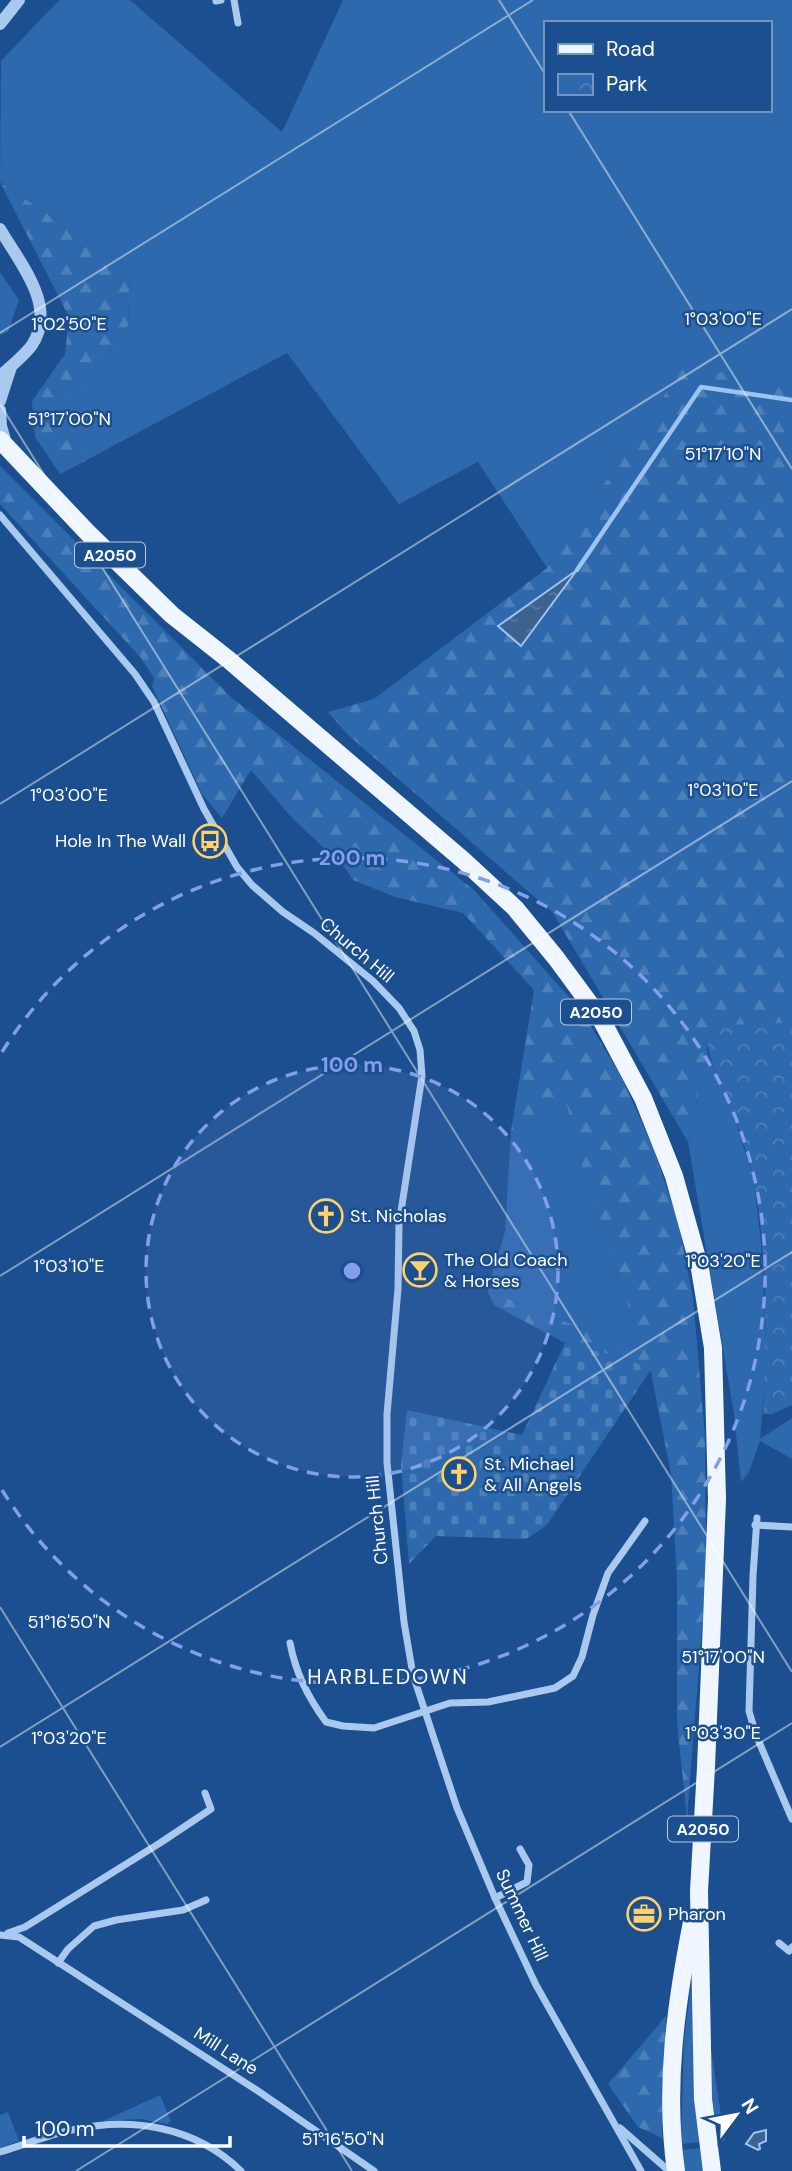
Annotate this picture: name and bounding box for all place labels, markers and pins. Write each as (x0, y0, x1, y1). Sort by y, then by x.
bus stop icon: Hole In The Wall (191, 822, 229, 860)
place label: Hole In The Wall (55, 829, 186, 853)
church icon: St. Nicholas (307, 1197, 345, 1235)
place label: St. Nicholas (350, 1204, 447, 1228)
place label: The Old Coach & Horses (444, 1248, 568, 1293)
bar icon: The Old Coach & Horses (401, 1251, 439, 1289)
centre of rings (340, 1259, 364, 1283)
place label: St. Michael & All Angels (484, 1452, 582, 1497)
church icon: St. Michael & All Angels (440, 1455, 478, 1493)
office icon: Pharon (625, 1895, 663, 1933)
place label: Pharon (668, 1902, 726, 1926)

